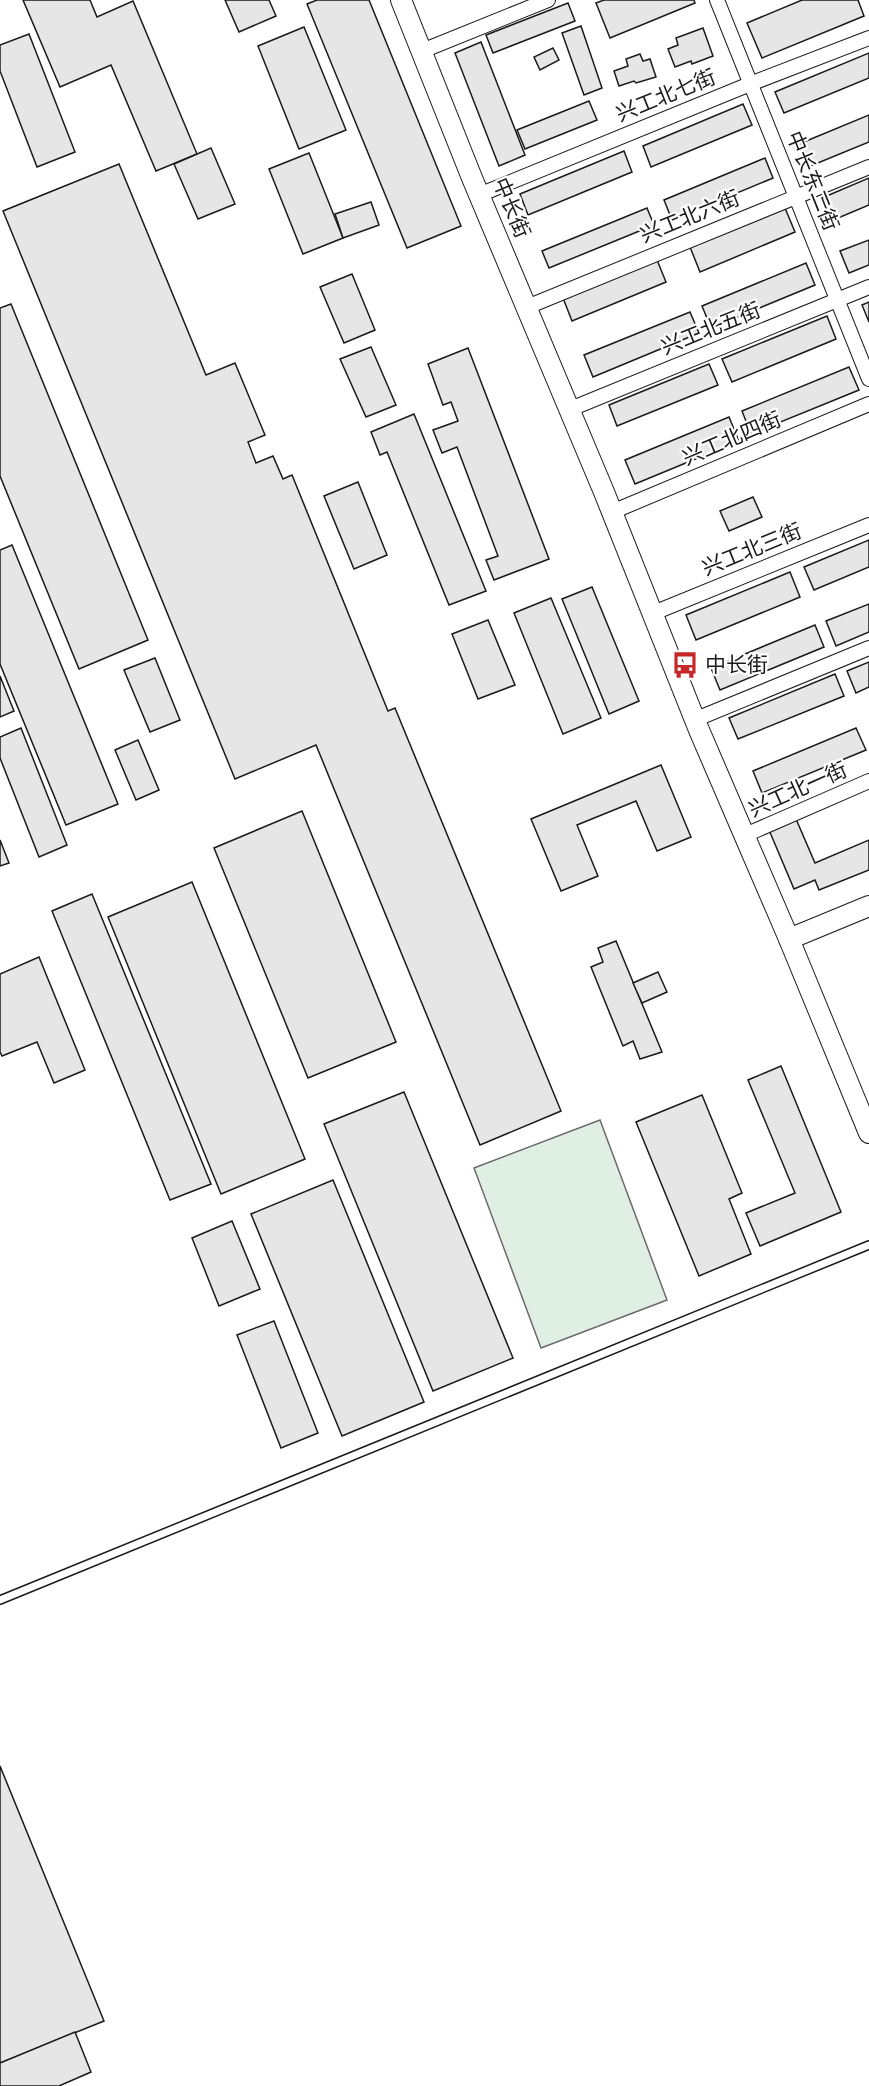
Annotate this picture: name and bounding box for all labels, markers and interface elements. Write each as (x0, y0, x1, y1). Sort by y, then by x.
street label: 兴工北七街 (613, 65, 719, 127)
street label: 中长东二街 (781, 128, 843, 234)
street label: 中长街 (487, 174, 535, 242)
street label: 兴工北六街 (637, 186, 743, 248)
street label: 兴工北五街 (658, 298, 764, 360)
street label: 兴工北四街 (679, 407, 785, 471)
street label: 兴工北三街 (699, 519, 805, 581)
bus stop icon: 中长街 (670, 650, 700, 680)
place label: 中长街 (705, 653, 768, 678)
street label: 兴工北一街 (745, 757, 851, 823)

